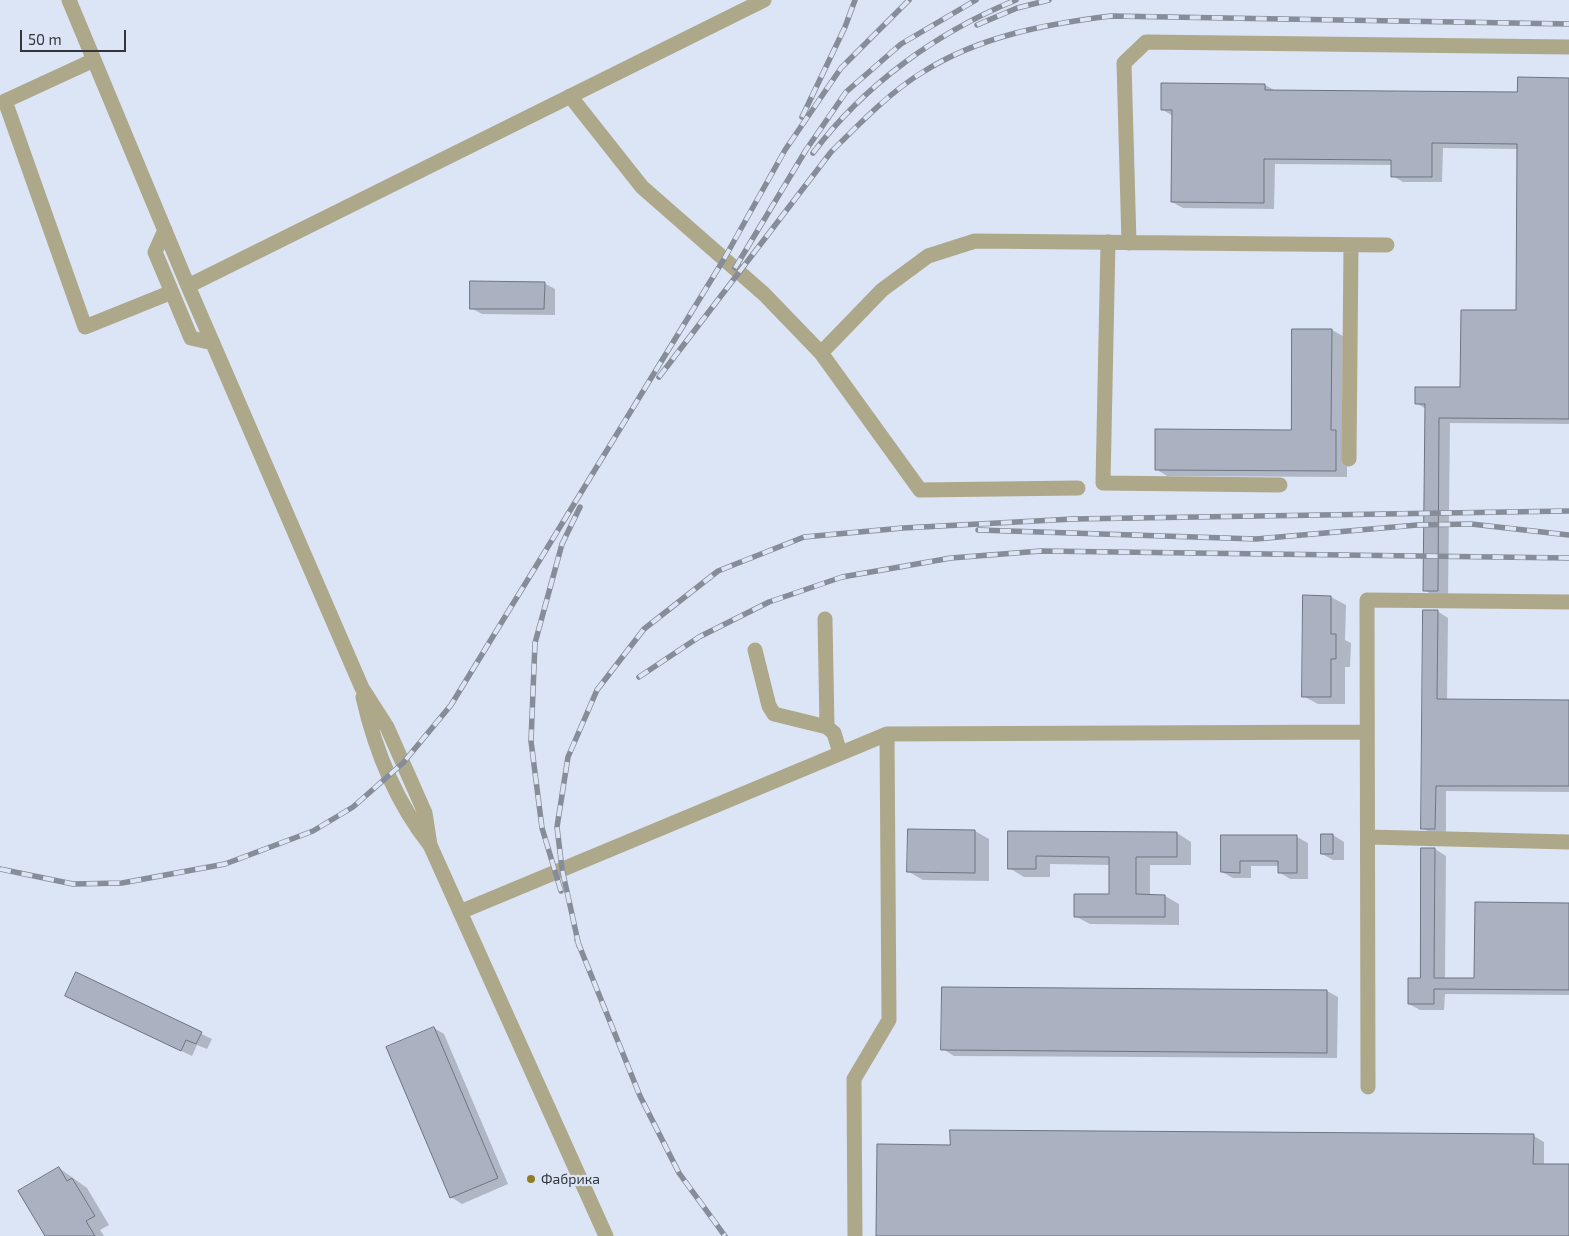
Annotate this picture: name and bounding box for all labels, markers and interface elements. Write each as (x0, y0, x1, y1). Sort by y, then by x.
scale bar (22, 20, 129, 52)
text: 50 m (28, 30, 62, 48)
place label: Фабрика (541, 1171, 600, 1187)
marker: Фабрика (525, 1173, 537, 1185)

